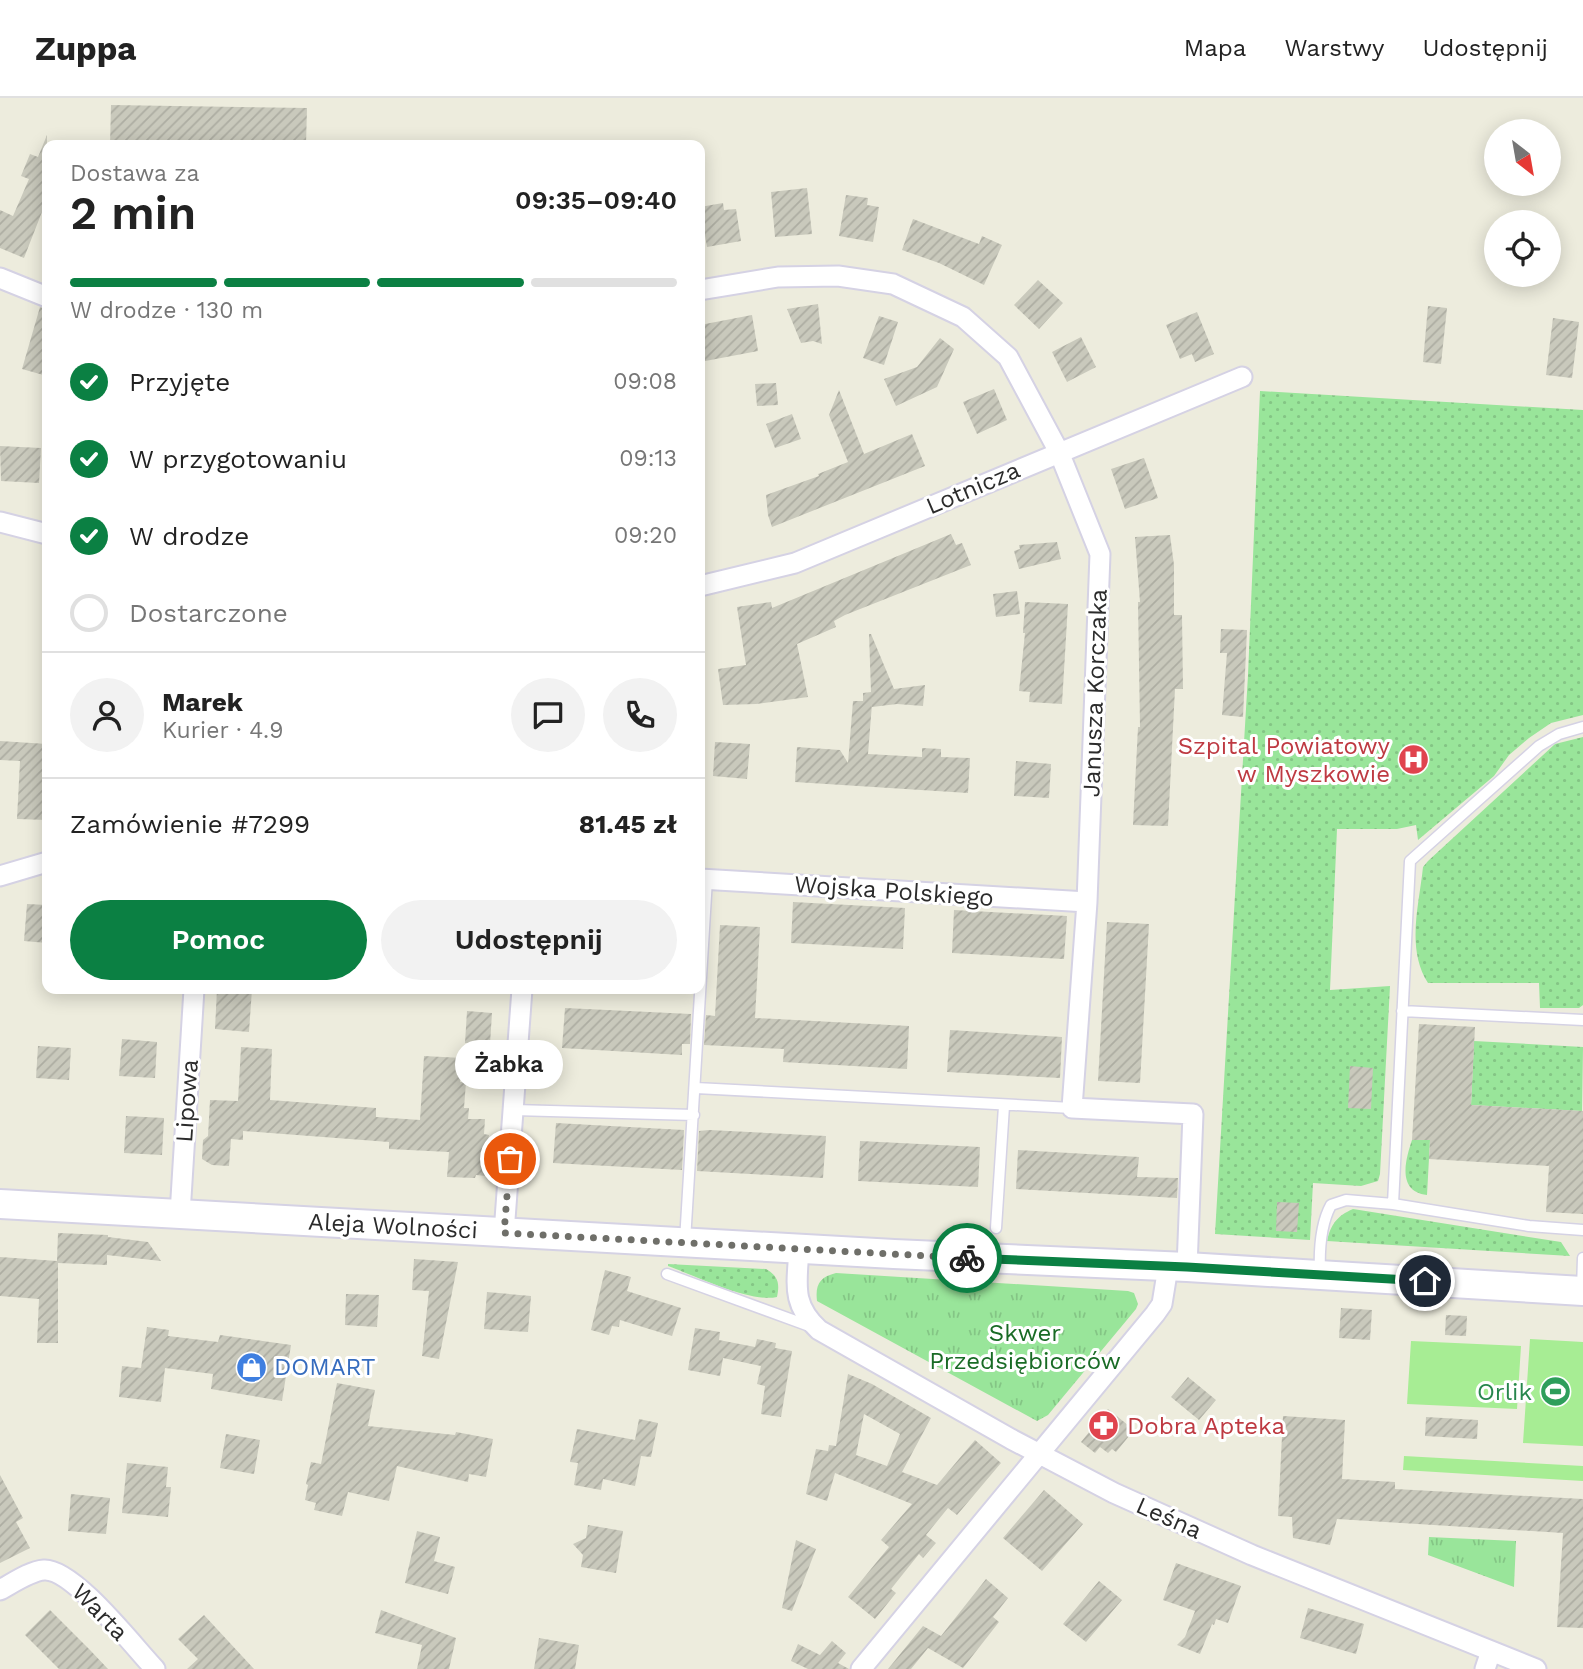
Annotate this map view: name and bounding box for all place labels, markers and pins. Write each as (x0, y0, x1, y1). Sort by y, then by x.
place label: Szpital Powiatowy w Myszkowie (1178, 732, 1391, 788)
hospital icon: Szpital Powiatowy w Myszkowie (1396, 743, 1430, 777)
callout: Żabka (456, 1040, 564, 1089)
pin (480, 1129, 540, 1189)
pin (1395, 1251, 1455, 1311)
shop icon: DOMART (234, 1350, 268, 1384)
place label: DOMART (274, 1353, 376, 1381)
sports icon: Orlik (1538, 1375, 1572, 1409)
place label: Orlik (1477, 1378, 1532, 1406)
pharmacy icon: Dobra Apteka (1087, 1409, 1121, 1443)
place label: Dobra Apteka (1127, 1412, 1285, 1440)

